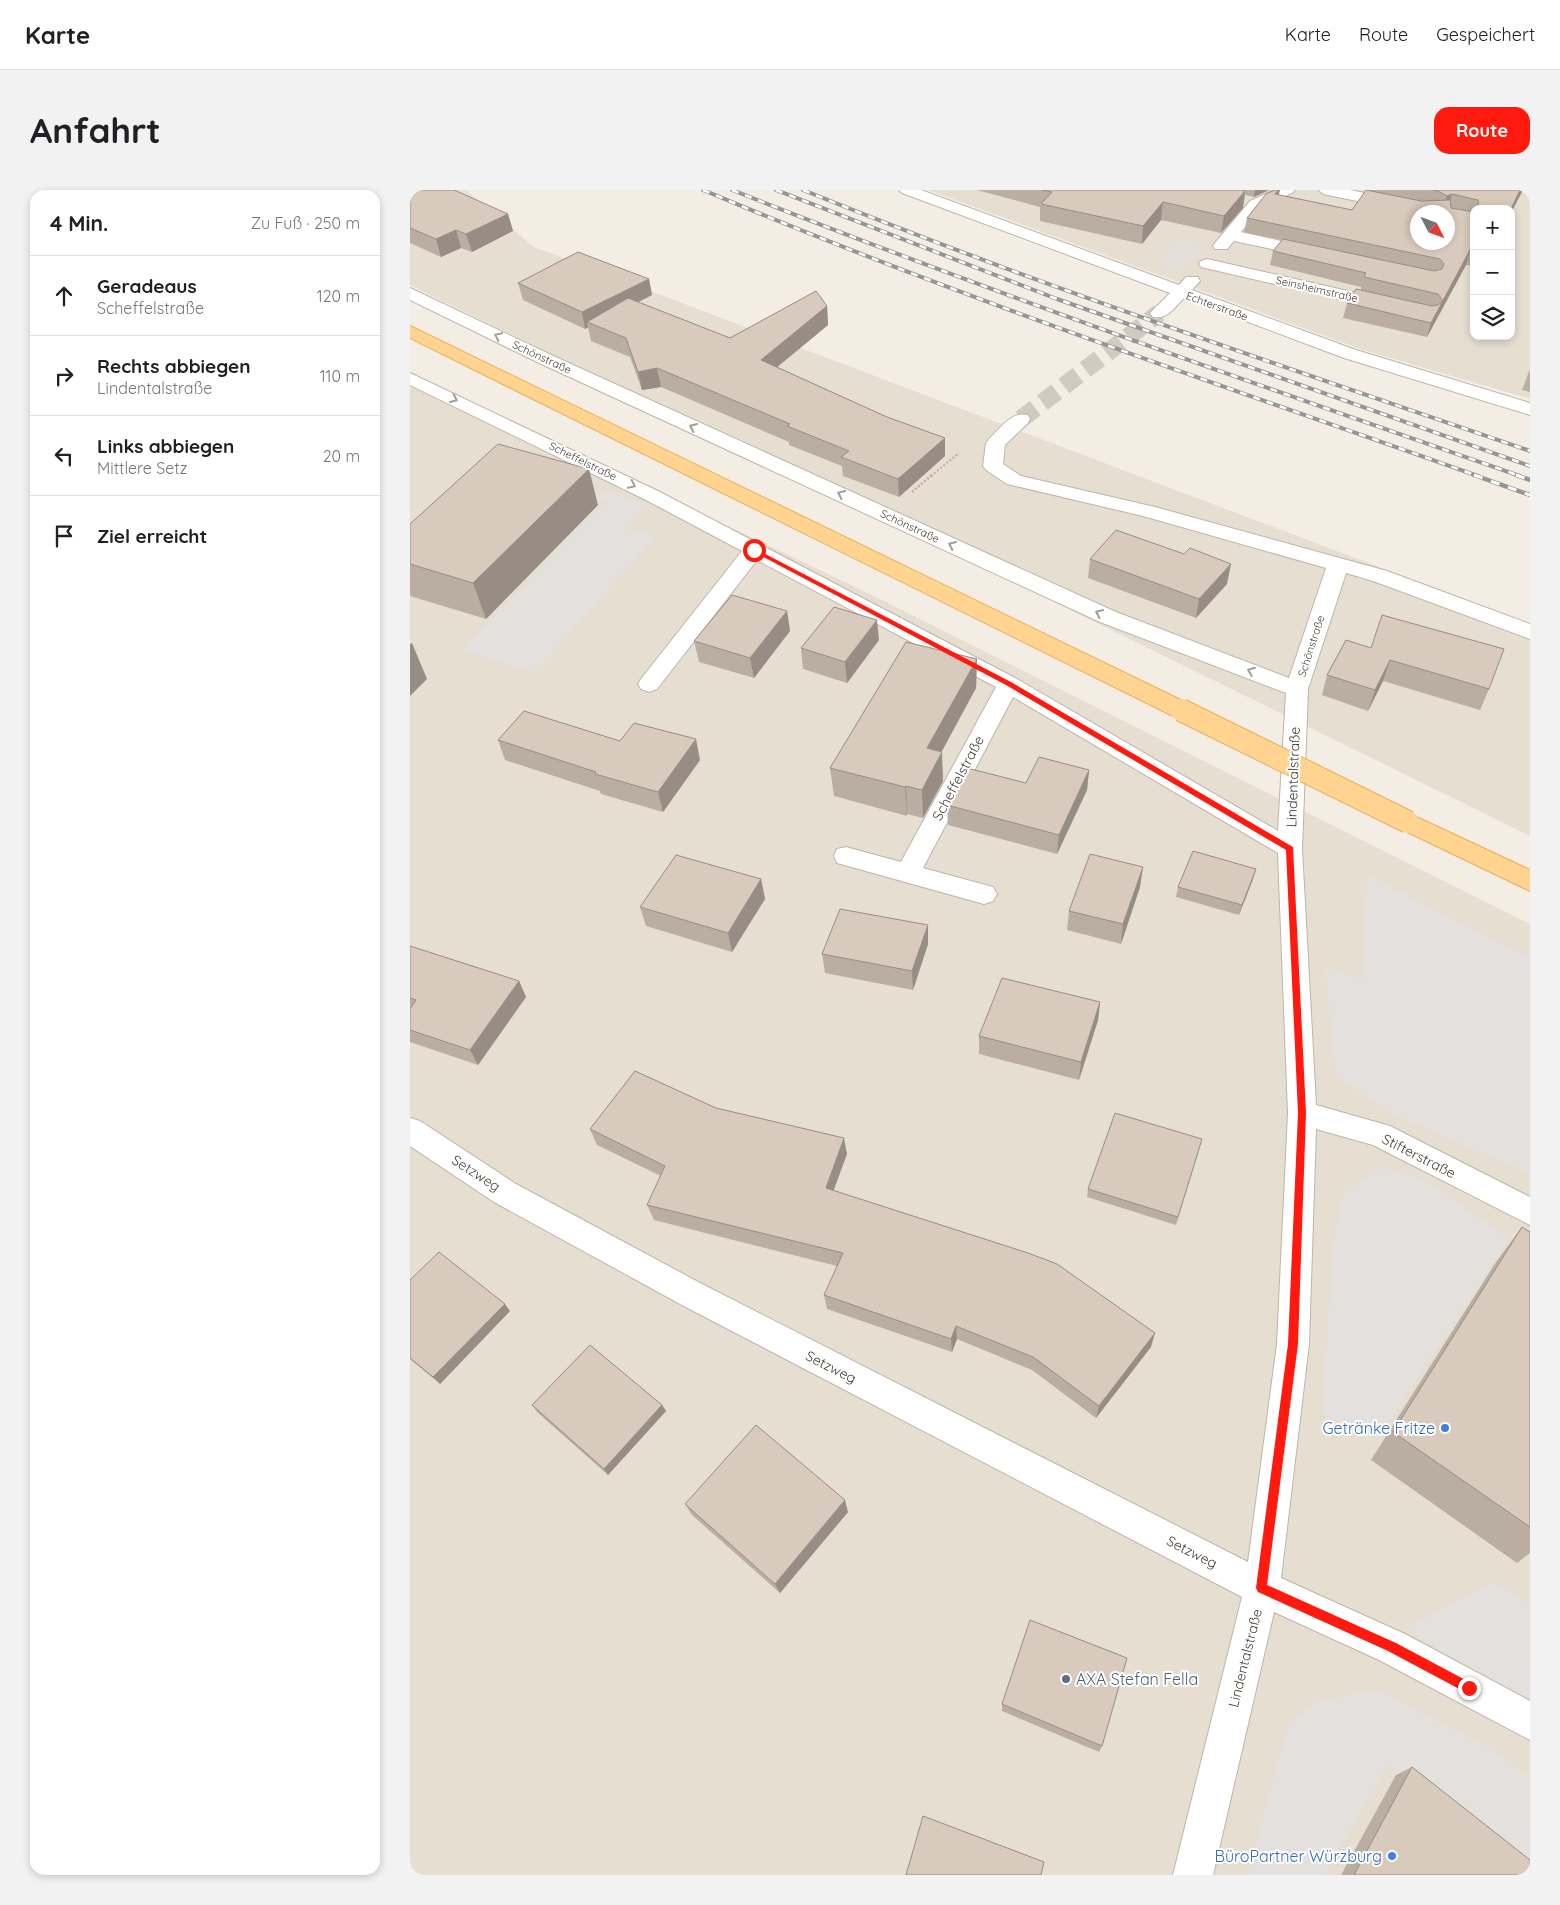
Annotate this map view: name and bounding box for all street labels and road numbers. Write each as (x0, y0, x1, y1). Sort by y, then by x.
street label: Seinsheimstraße (1275, 273, 1359, 305)
street label: Echterstraße (1184, 288, 1250, 324)
street label: Schönstraße (510, 337, 574, 377)
street label: Scheffelstraße (547, 439, 619, 483)
street label: Schönstraße (878, 506, 942, 546)
street label: Schönstraße (1295, 614, 1327, 678)
street label: Lindentalstraße (1282, 726, 1304, 828)
street label: Scheffelstraße (928, 732, 988, 824)
street label: Stifterstraße (1379, 1130, 1459, 1182)
street label: Setzweg (448, 1151, 504, 1195)
street label: Setzweg (803, 1347, 859, 1387)
street label: Setzweg (1164, 1532, 1220, 1572)
street label: Lindentalstraße (1224, 1607, 1266, 1709)

